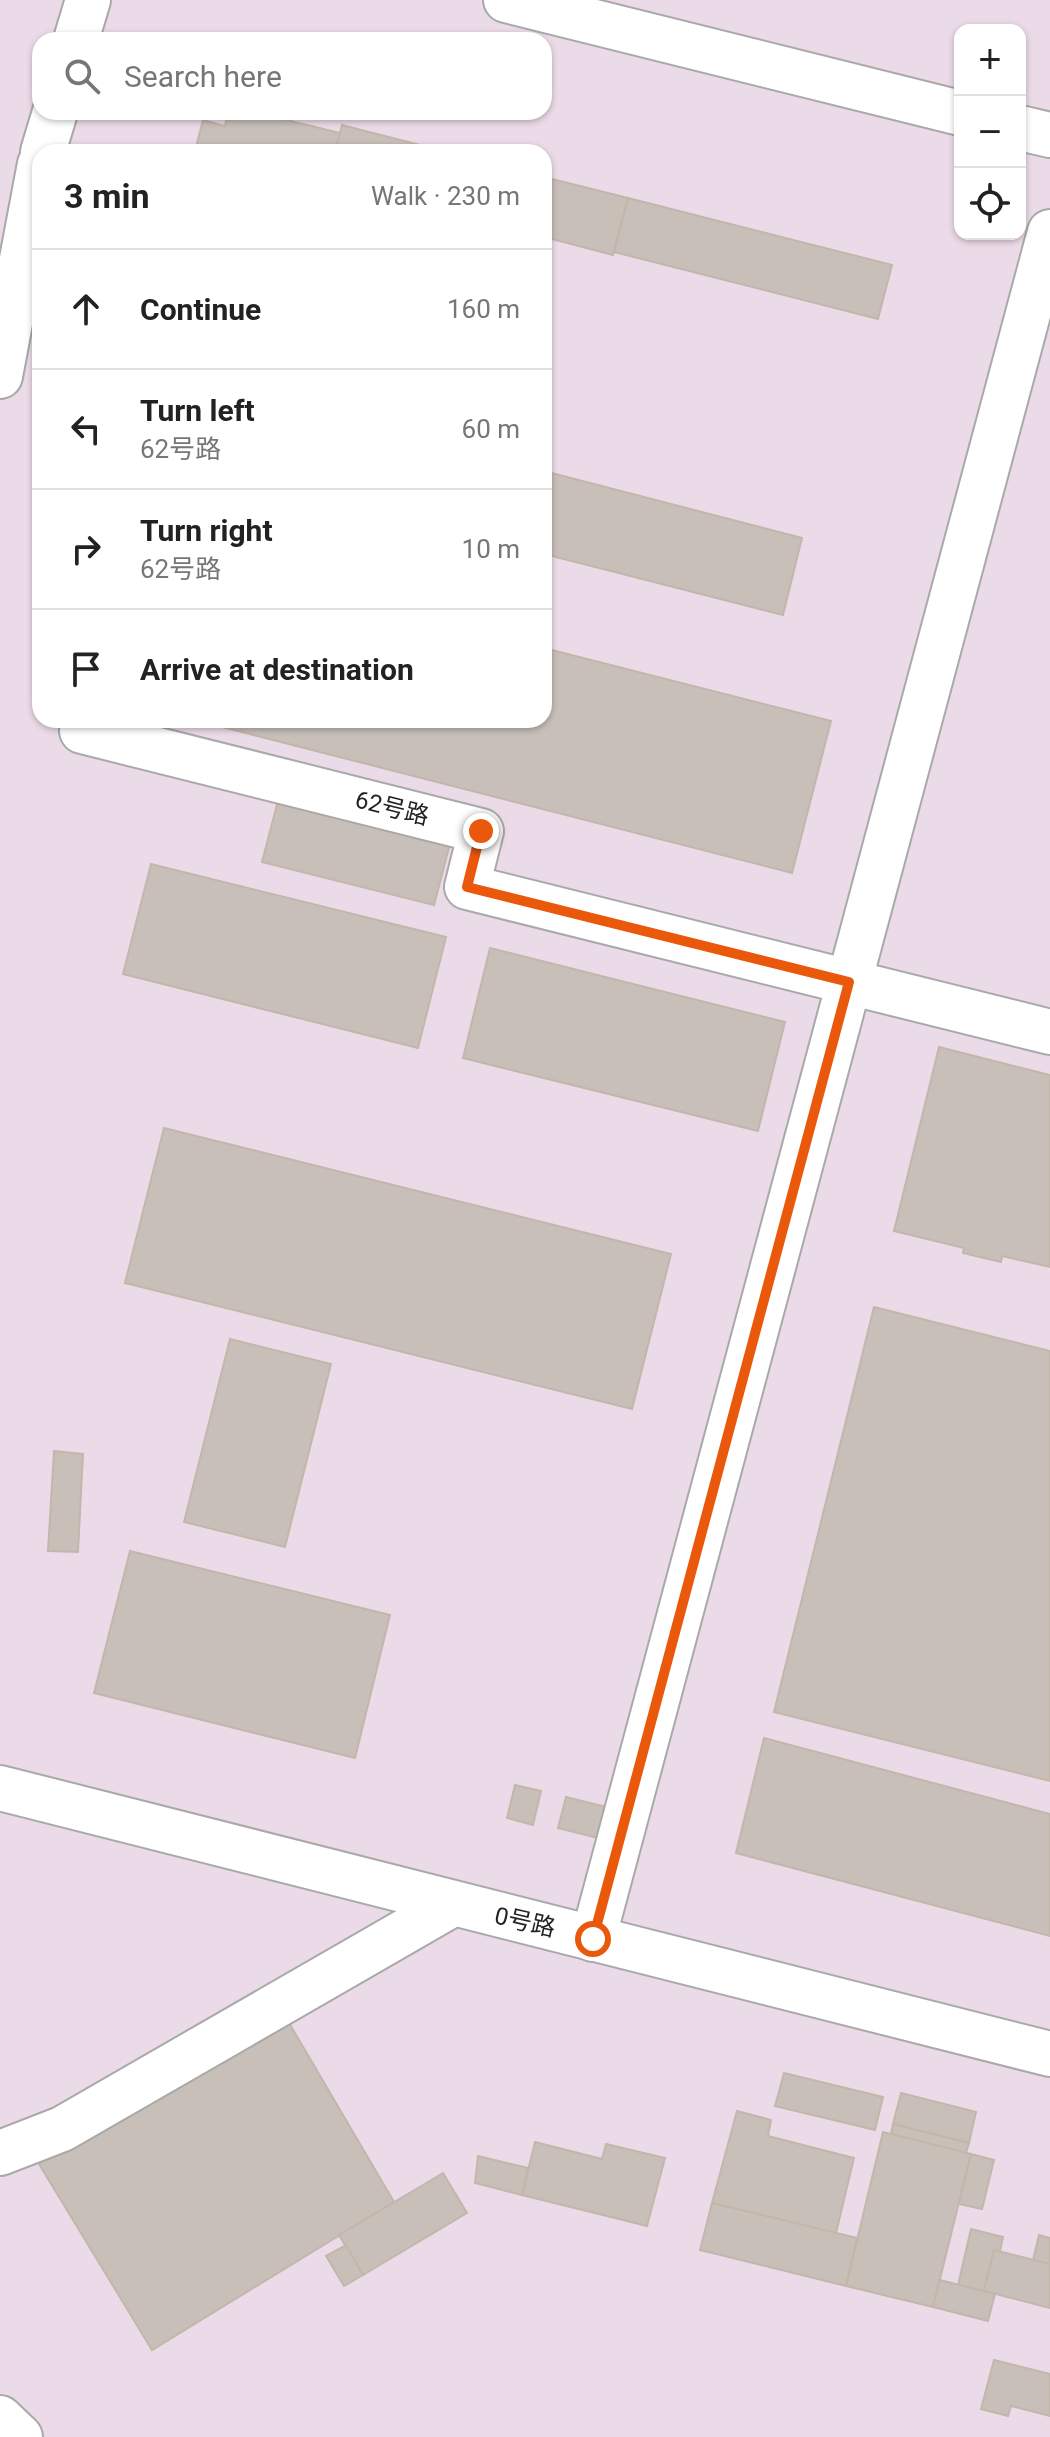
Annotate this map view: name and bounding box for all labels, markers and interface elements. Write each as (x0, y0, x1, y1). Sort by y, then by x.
map controls (954, 24, 1026, 240)
button: + (954, 24, 1026, 96)
search box (32, 32, 552, 120)
icon: search (60, 54, 104, 98)
text: Search here (124, 59, 282, 94)
button: − (954, 96, 1026, 168)
button: locate (954, 168, 1026, 240)
text: 3 min (64, 176, 149, 216)
text: Walk · 230 m (371, 181, 520, 211)
icon: ahead (64, 287, 108, 331)
text: Continue (140, 292, 261, 327)
text: 160 m (447, 294, 520, 324)
text: Turn left (140, 393, 255, 428)
icon: left (64, 407, 108, 451)
text: 60 m (462, 414, 520, 444)
text: 62号路 (140, 434, 221, 464)
text: Turn right (140, 513, 273, 548)
icon: right (64, 527, 108, 571)
text: 10 m (462, 534, 520, 564)
text: 62号路 (140, 554, 221, 584)
icon: arrive (64, 647, 108, 691)
text: Arrive at destination (140, 652, 414, 687)
street label: 62号路 (352, 785, 432, 831)
route end (463, 813, 499, 849)
street label: 0号路 (492, 1901, 558, 1943)
route start (575, 1921, 611, 1957)

